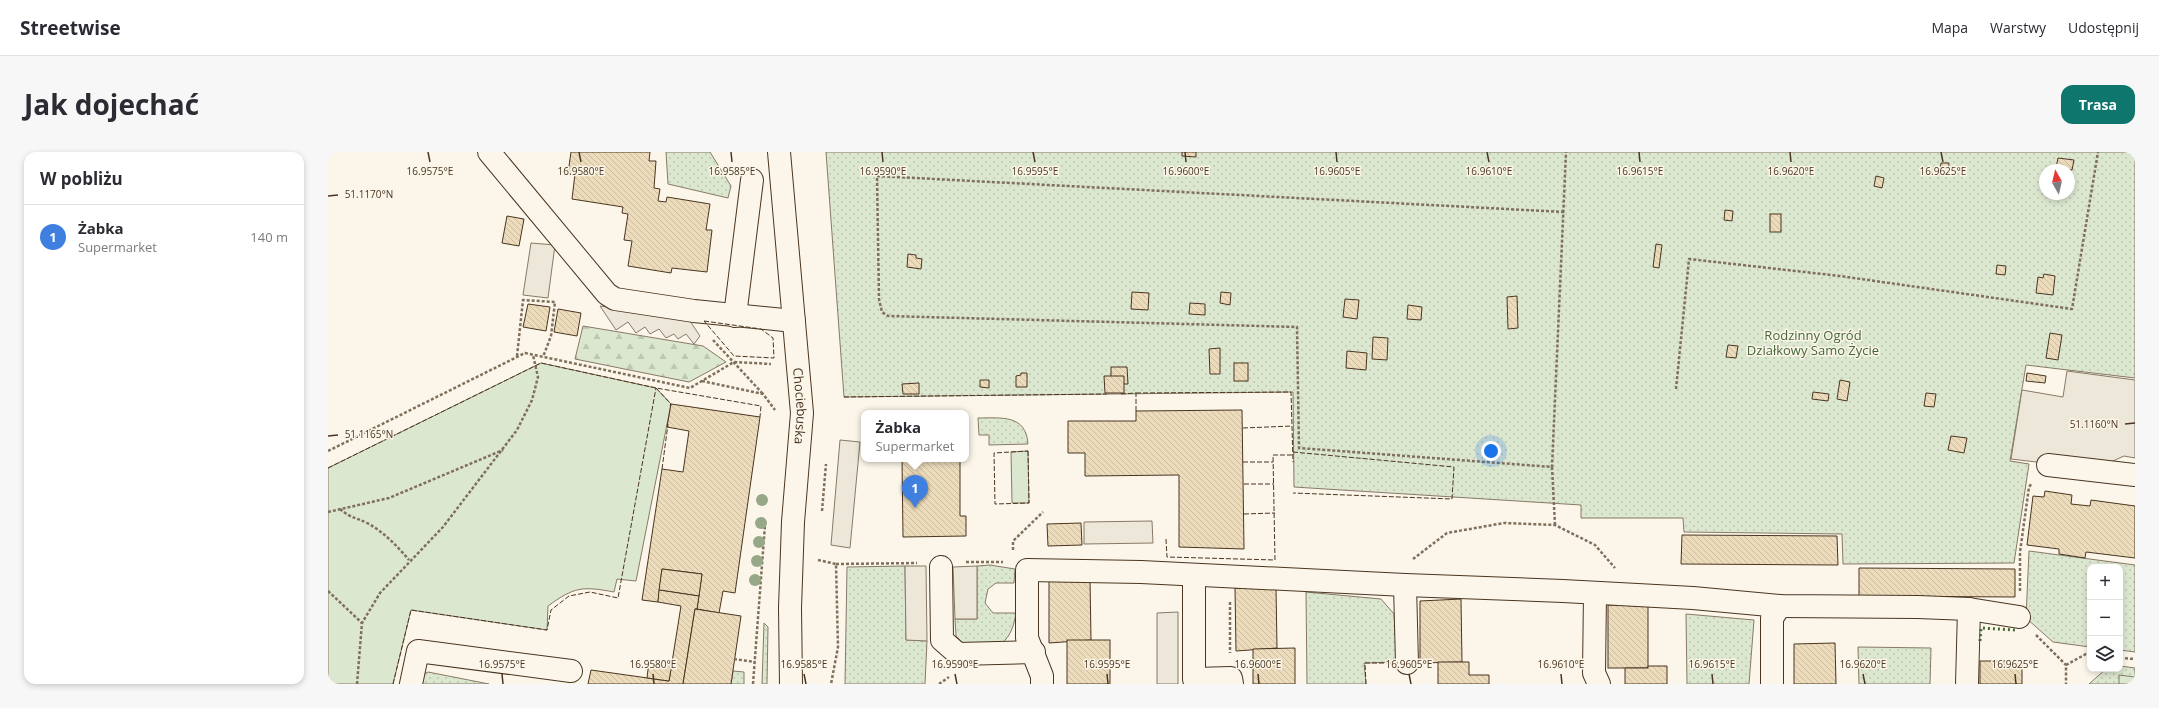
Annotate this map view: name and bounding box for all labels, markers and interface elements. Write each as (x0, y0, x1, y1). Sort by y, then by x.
text: Streetwise (20, 15, 121, 41)
text: Mapa (1931, 18, 1968, 37)
text: Warstwy (1990, 18, 2046, 37)
text: Udostępnij (2068, 18, 2139, 37)
text: Jak dojechać (24, 85, 199, 123)
button: Trasa (2061, 85, 2135, 124)
text: 16.9575°E (407, 164, 453, 178)
text: 16.9580°E (558, 164, 604, 178)
text: 16.9585°E (709, 164, 755, 178)
text: 16.9590°E (860, 164, 906, 178)
text: 16.9595°E (1012, 164, 1058, 178)
text: 16.9600°E (1163, 164, 1209, 178)
text: 16.9605°E (1314, 164, 1360, 178)
text: 16.9610°E (1466, 164, 1512, 178)
text: 16.9615°E (1617, 164, 1663, 178)
text: 16.9620°E (1768, 164, 1814, 178)
text: 16.9625°E (1920, 164, 1966, 178)
north arrow (2039, 164, 2075, 200)
text: W pobliżu (40, 167, 123, 190)
text: 51.1170°N (345, 187, 393, 201)
text: Żabka (78, 218, 124, 238)
text: 1 (49, 228, 57, 246)
text: 140 m (250, 228, 288, 246)
text: Supermarket (78, 238, 157, 256)
park label: Rodzinny Ogród Działkowy Samo Życie (1747, 326, 1879, 359)
street label: Chociebuska (789, 367, 811, 445)
popup (861, 410, 969, 462)
text: Żabka (875, 417, 921, 437)
text: 51.1160°N (2070, 417, 2118, 431)
text: 51.1165°N (345, 427, 393, 441)
text: Supermarket (875, 437, 955, 455)
your location (1481, 441, 1501, 461)
pin: 1 (902, 475, 928, 508)
map controls (2087, 564, 2123, 672)
button: + (2087, 564, 2123, 600)
button: − (2087, 600, 2123, 636)
button: layers (2087, 636, 2123, 672)
text: 16.9575°E (479, 657, 525, 671)
text: 16.9580°E (630, 657, 676, 671)
text: 16.9585°E (781, 657, 827, 671)
text: 16.9590°E (932, 657, 978, 671)
text: 16.9595°E (1084, 657, 1130, 671)
text: 16.9600°E (1235, 657, 1281, 671)
text: 16.9605°E (1386, 657, 1432, 671)
text: 16.9610°E (1538, 657, 1584, 671)
text: 16.9615°E (1689, 657, 1735, 671)
text: 16.9620°E (1840, 657, 1886, 671)
text: 16.9625°E (1992, 657, 2038, 671)

